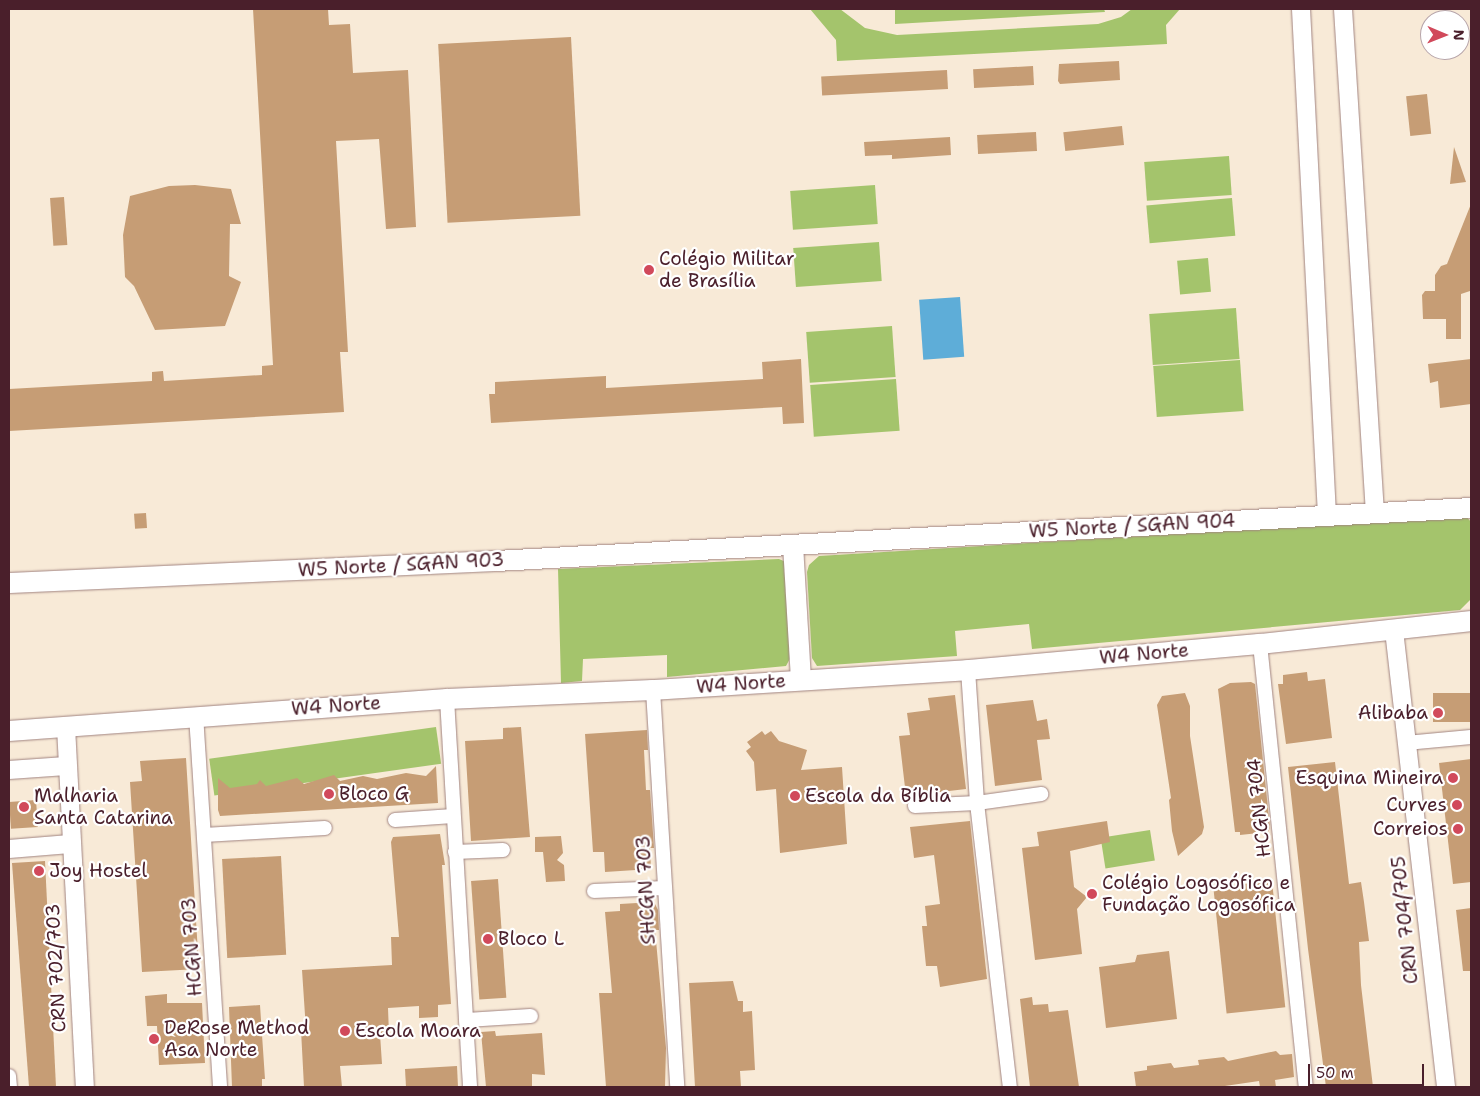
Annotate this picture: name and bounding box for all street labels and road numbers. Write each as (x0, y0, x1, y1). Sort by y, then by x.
street label: W5 Norte / SGAN 904 (1028, 509, 1236, 543)
street label: W5 Norte / SGAN 903 (297, 548, 505, 582)
street label: W4 Norte (1098, 639, 1190, 669)
street label: W4 Norte (695, 669, 787, 699)
street label: W4 Norte (290, 691, 382, 721)
street label: HCGN 704 (1242, 757, 1276, 859)
street label: SHCGN 703 (632, 835, 660, 945)
street label: CRN 704/705 (1387, 855, 1423, 985)
street label: HCGN 703 (177, 897, 207, 997)
street label: CRN 702/703 (41, 903, 71, 1033)

